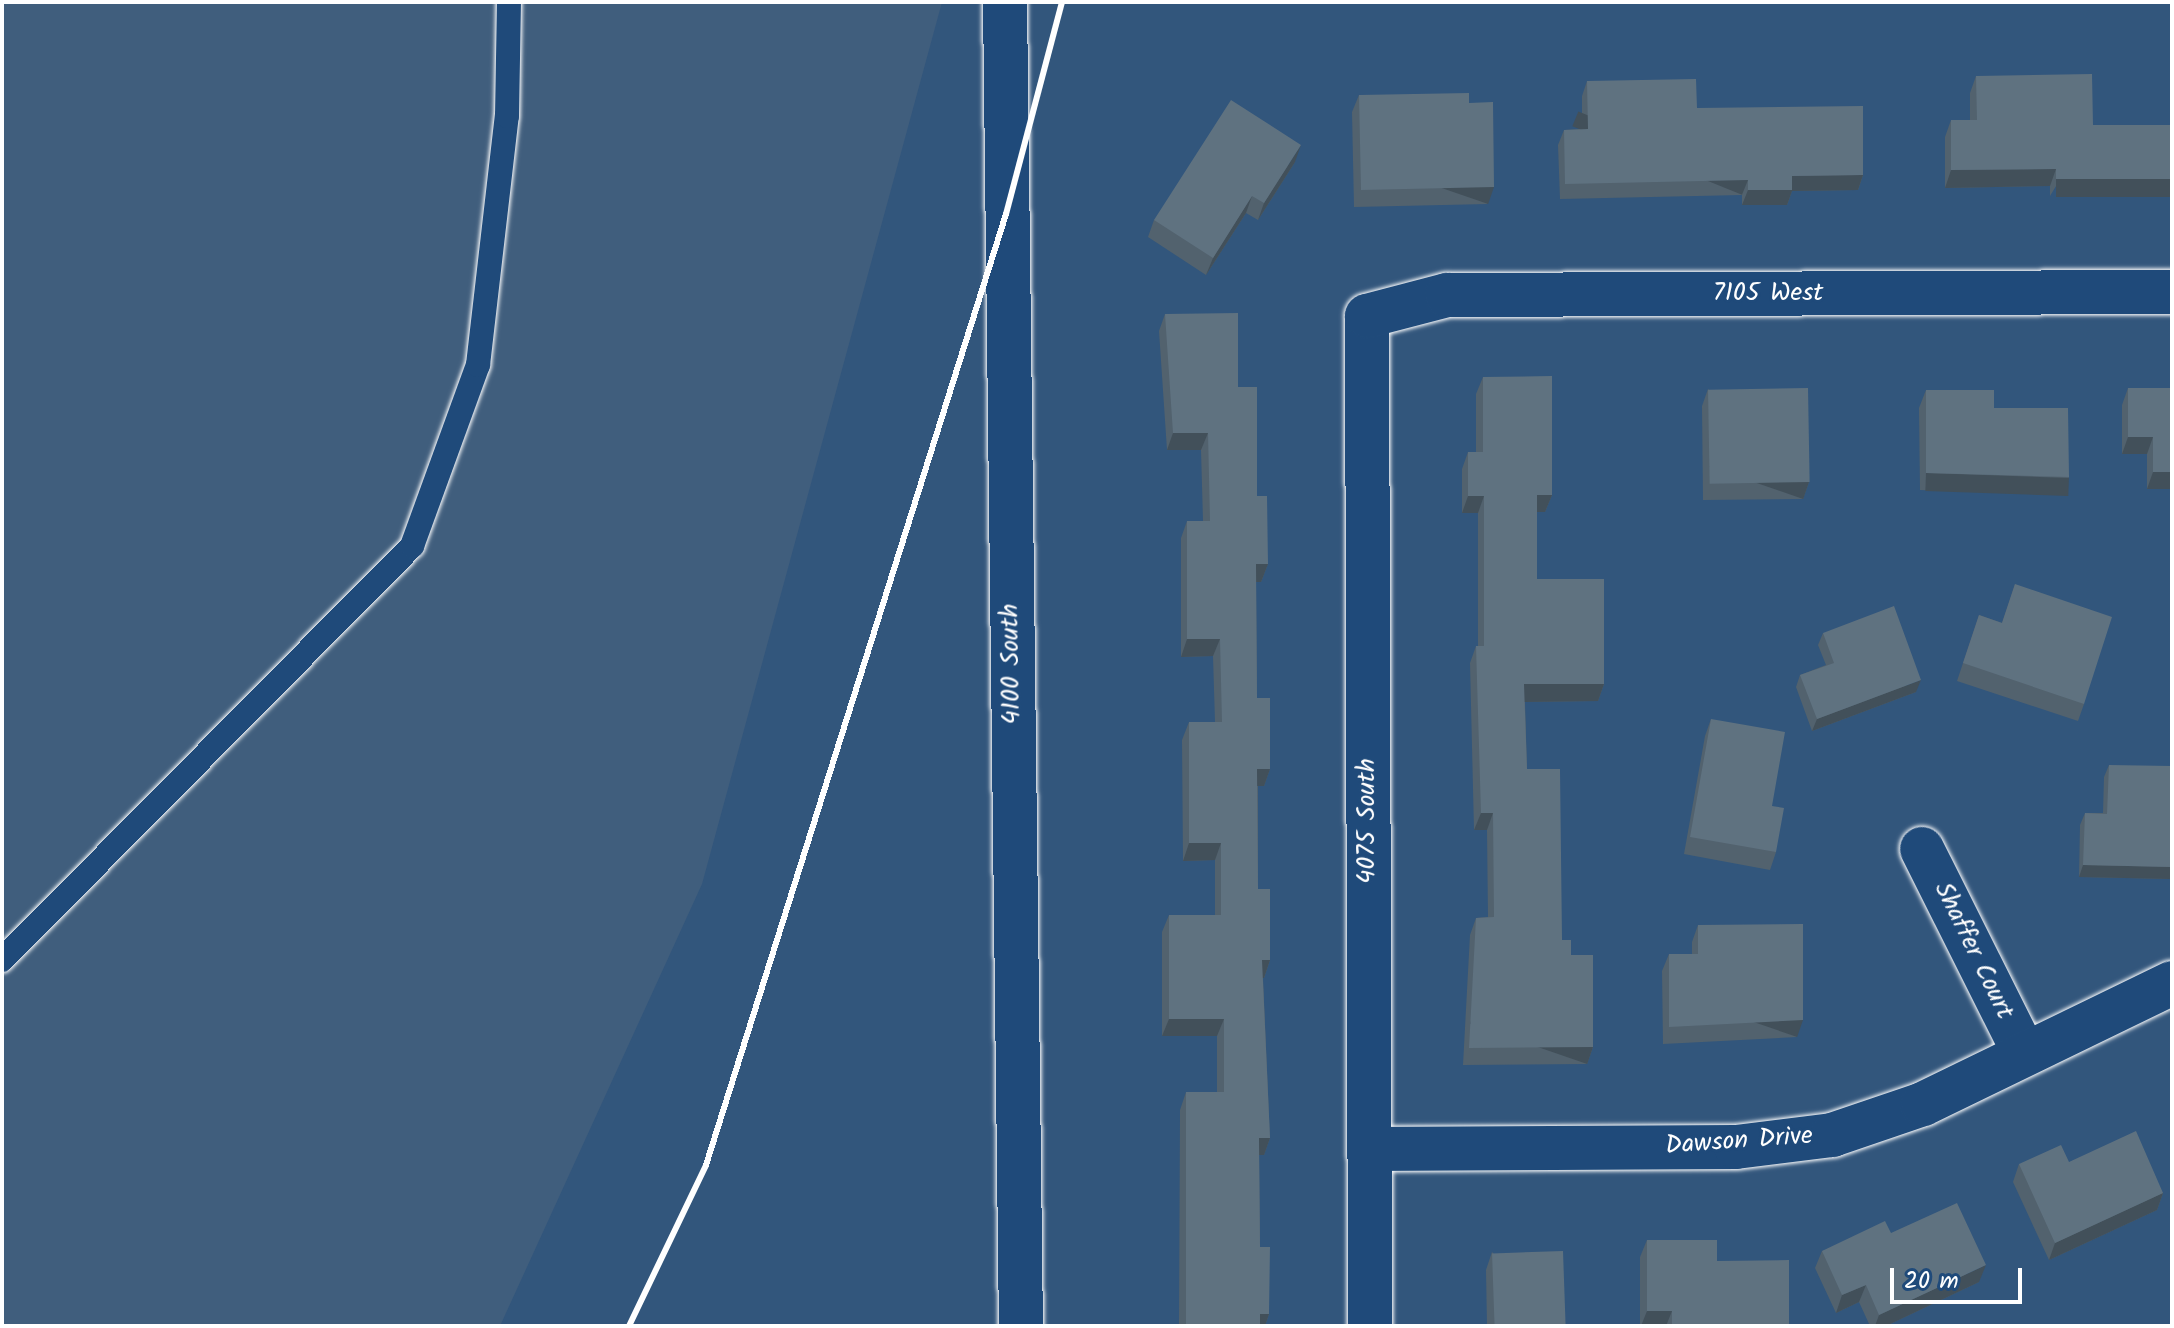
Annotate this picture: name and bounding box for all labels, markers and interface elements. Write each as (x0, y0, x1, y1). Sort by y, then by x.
street label: 7105 West (1713, 278, 1823, 310)
street label: 4100 South (995, 603, 1029, 725)
street label: 4075 South (1352, 758, 1384, 884)
street label: Shaffer Court (1926, 877, 2020, 1025)
street label: Dawson Drive (1664, 1121, 1814, 1163)
scale bar (1894, 1252, 2026, 1302)
text: 20 m (1904, 1262, 1959, 1301)

